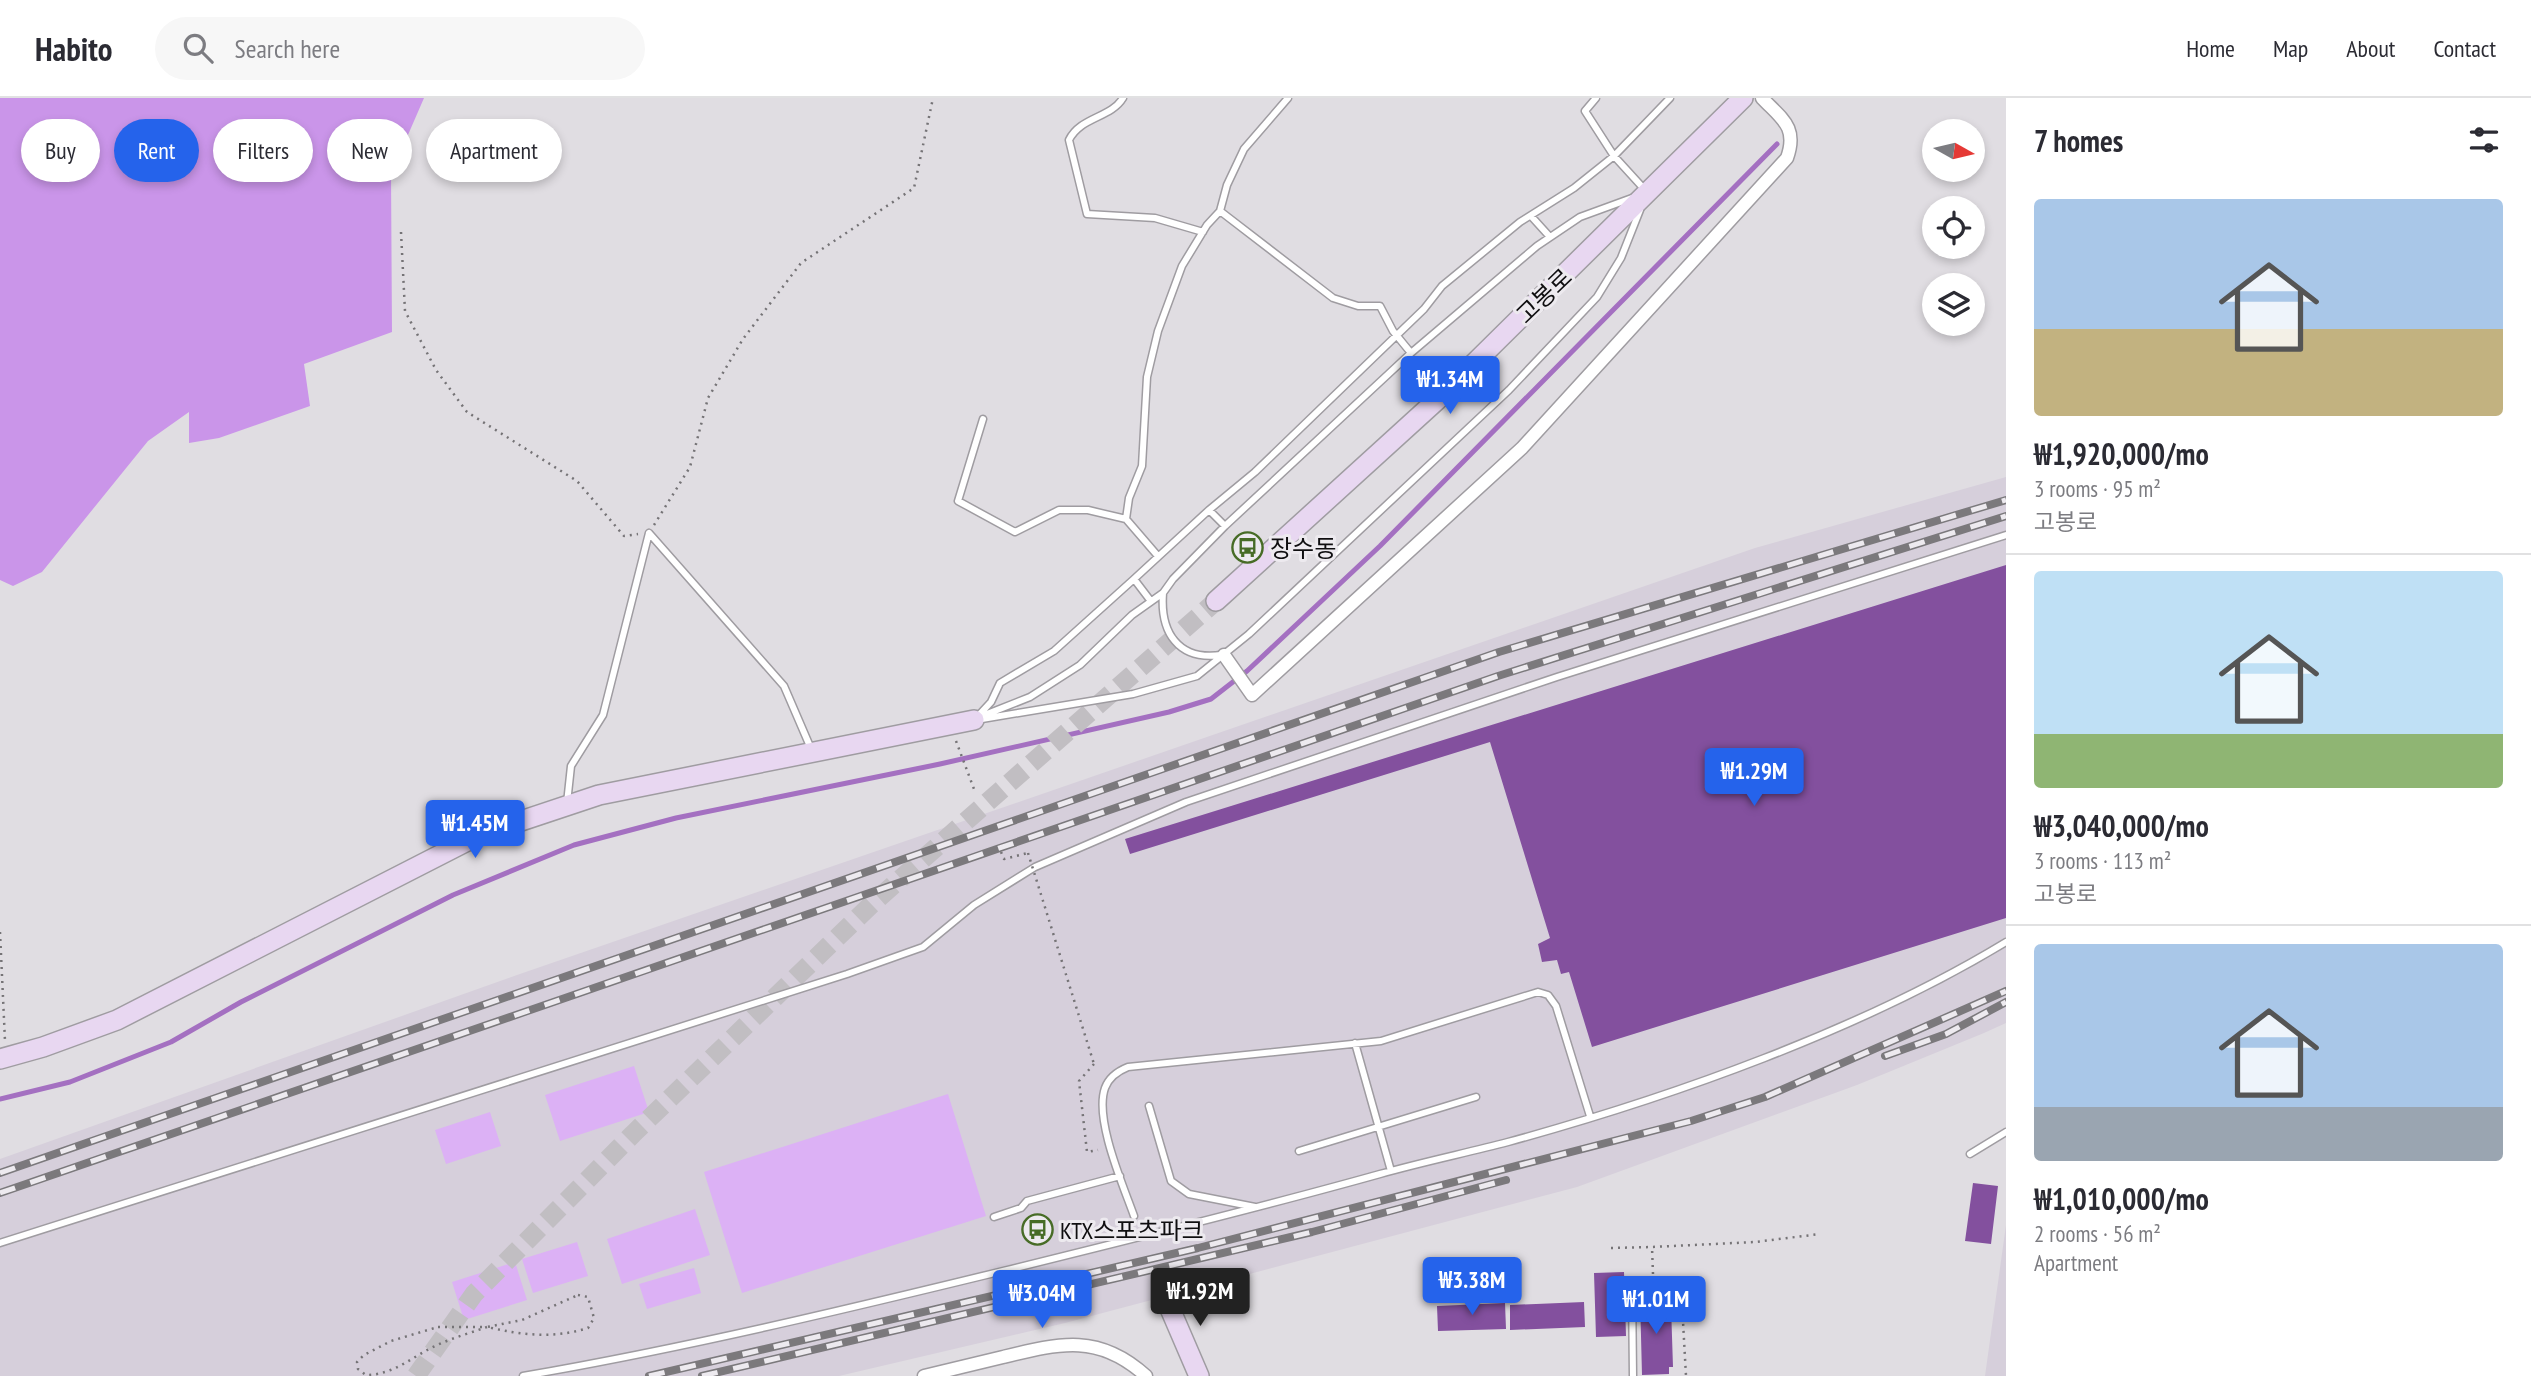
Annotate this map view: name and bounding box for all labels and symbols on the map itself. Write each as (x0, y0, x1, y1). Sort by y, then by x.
north arrow (1922, 119, 1984, 182)
street label: 고봉로 (1509, 262, 1579, 330)
pin: ₩1.34M (1393, 356, 1507, 416)
bus stop icon: 장수동 (1230, 531, 1264, 565)
place label: 장수동 (1270, 533, 1336, 564)
pin: ₩1.29M (1697, 748, 1811, 808)
pin: ₩1.45M (418, 800, 532, 860)
bus stop icon: KTX스포츠파크 (1020, 1213, 1054, 1247)
place label: KTX스포츠파크 (1060, 1215, 1204, 1246)
pin: ₩3.38M (1415, 1258, 1529, 1317)
pin: ₩1.92M (1143, 1268, 1257, 1328)
pin: ₩3.04M (985, 1270, 1099, 1330)
pin: ₩1.01M (1599, 1276, 1713, 1336)

